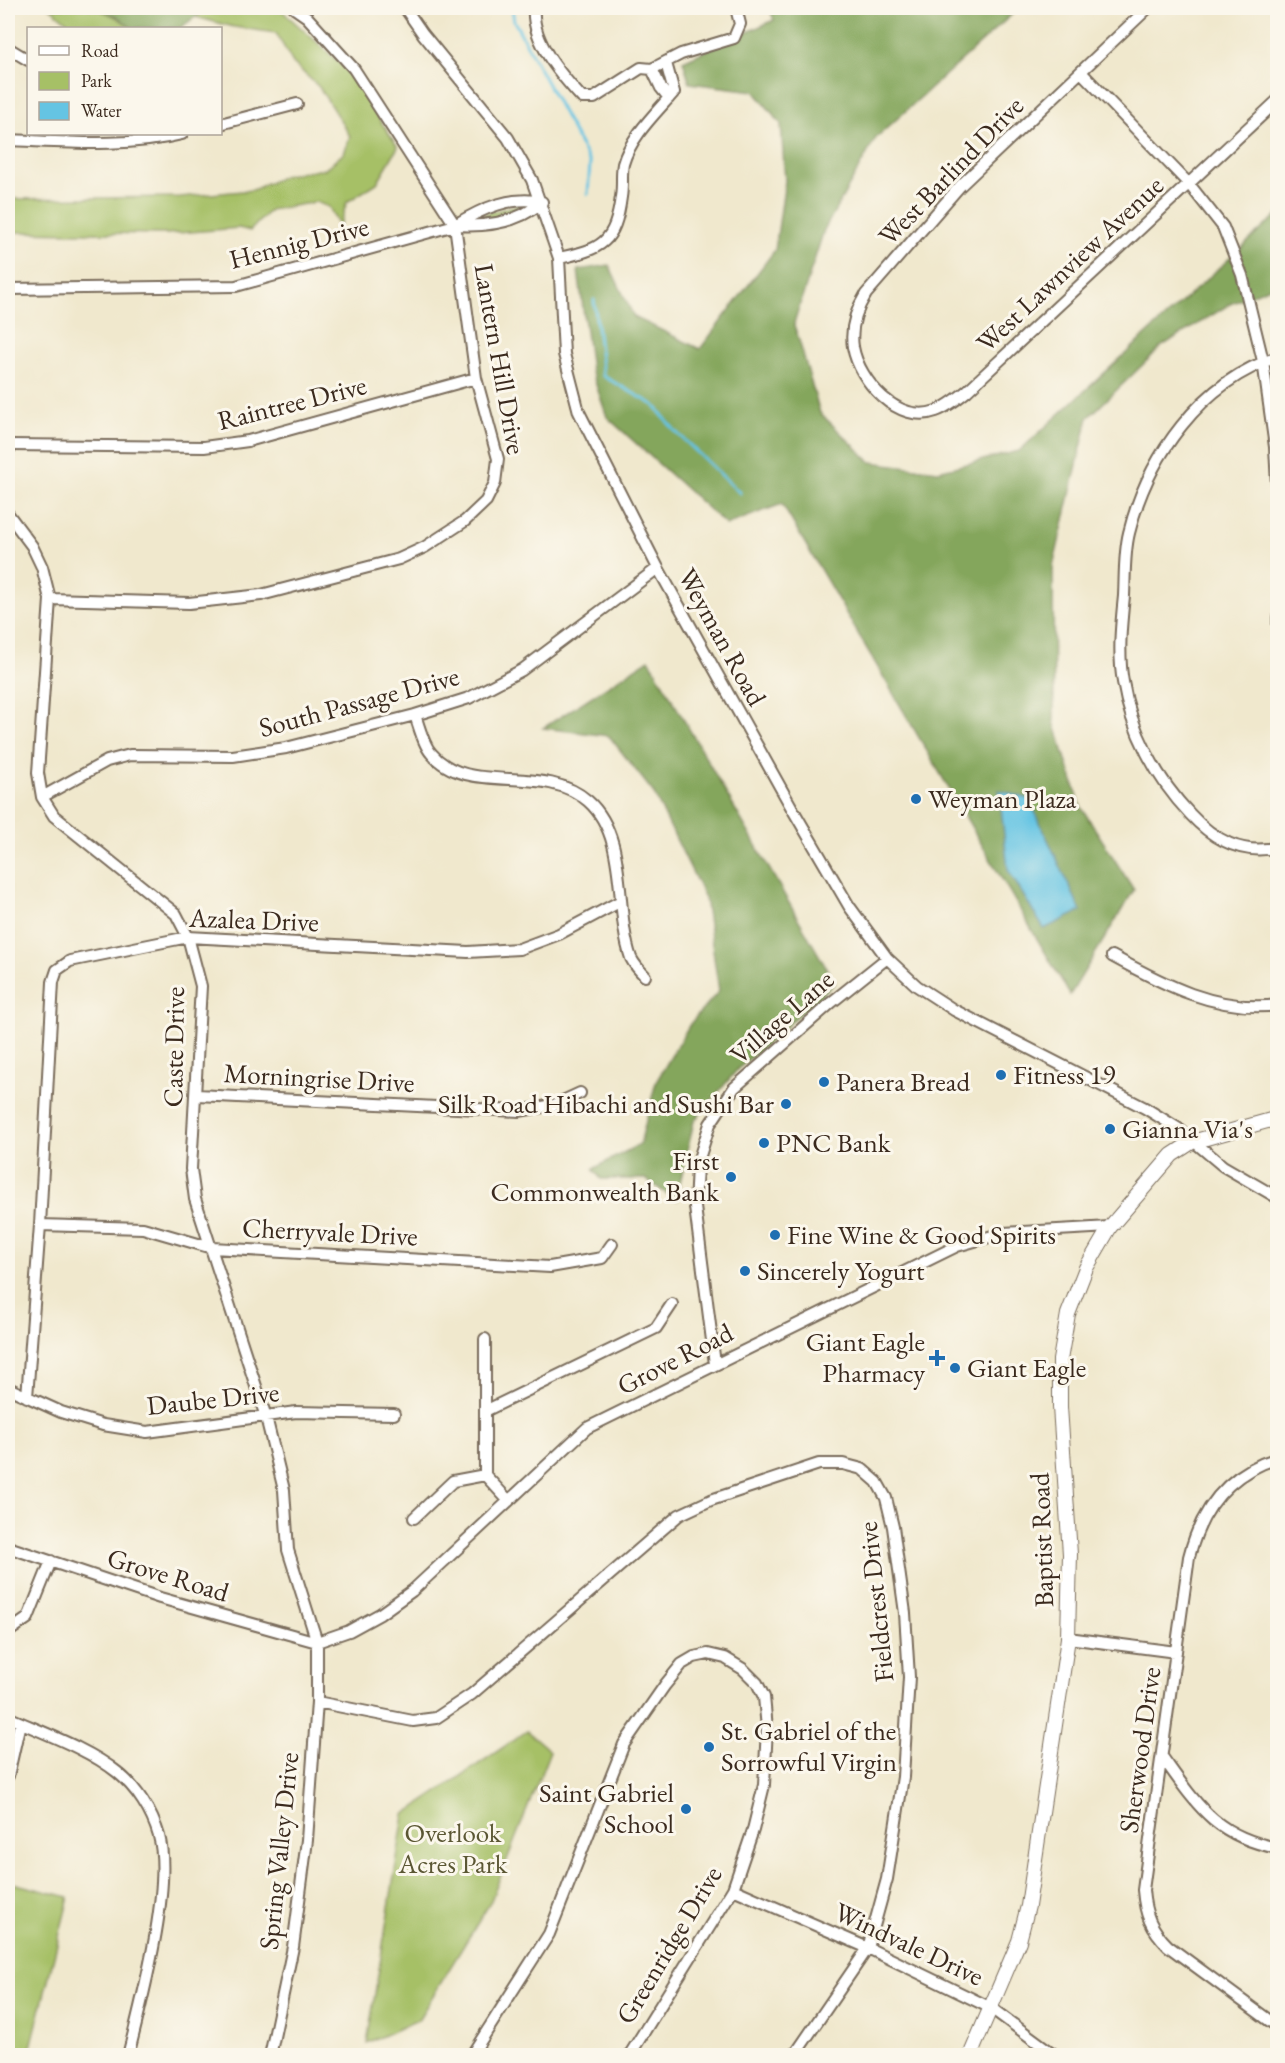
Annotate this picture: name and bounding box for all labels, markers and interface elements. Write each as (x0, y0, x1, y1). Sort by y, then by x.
legend (27, 27, 222, 135)
text: Road (81, 39, 120, 62)
text: Park (81, 69, 112, 92)
street label: West Barlind Drive (870, 88, 1031, 253)
text: Water (81, 99, 122, 122)
street label: West Lawnview Avenue (969, 168, 1171, 359)
street label: Hennig Drive (226, 208, 372, 277)
street label: Lantern Hill Drive (467, 261, 534, 457)
street label: Raintree Drive (214, 367, 370, 438)
street label: Weyman Road (670, 562, 775, 712)
street label: South Passage Drive (255, 658, 463, 745)
place label: Weyman Plaza (928, 781, 1077, 816)
marker: Weyman Plaza (909, 792, 923, 806)
street label: Azalea Drive (187, 900, 320, 939)
street label: Village Lane (722, 962, 841, 1071)
street label: Caste Drive (155, 986, 192, 1108)
street label: Morningrise Drive (223, 1055, 415, 1100)
place label: Fitness 19 (1013, 1057, 1116, 1092)
place label: Panera Bread (836, 1064, 970, 1099)
marker: Fitness 19 (994, 1068, 1008, 1082)
marker: Panera Bread (817, 1075, 831, 1089)
place label: Silk Road Hibachi and Sushi Bar (438, 1086, 774, 1121)
marker: Silk Road Hibachi and Sushi Bar (779, 1097, 793, 1111)
place label: Gianna Via's (1122, 1111, 1253, 1146)
marker: Gianna Via's (1103, 1122, 1117, 1136)
place label: PNC Bank (776, 1125, 891, 1160)
marker: PNC Bank (757, 1136, 771, 1150)
place label: First Commonwealth Bank (491, 1143, 720, 1209)
marker: First Commonwealth Bank (724, 1170, 738, 1184)
street label: Cherryvale Drive (241, 1209, 419, 1254)
place label: Fine Wine & Good Spirits (787, 1217, 1056, 1252)
marker: Fine Wine & Good Spirits (768, 1228, 782, 1242)
place label: Sincerely Yogurt (757, 1253, 925, 1288)
marker: Sincerely Yogurt (738, 1264, 752, 1278)
street label: Grove Road (611, 1314, 739, 1403)
place label: Giant Eagle Pharmacy (806, 1324, 925, 1390)
place label: Giant Eagle (967, 1350, 1086, 1385)
marker: Giant Eagle Pharmacy (930, 1351, 944, 1365)
marker: Giant Eagle (948, 1361, 962, 1375)
street label: Daube Drive (145, 1374, 281, 1423)
street label: Baptist Road (1022, 1472, 1061, 1608)
street label: Fieldcrest Drive (850, 1520, 901, 1684)
street label: Grove Road (103, 1539, 233, 1610)
street label: Sherwood Drive (1111, 1665, 1168, 1835)
place label: St. Gabriel of the Sorrowful Virgin (721, 1713, 897, 1779)
marker: St. Gabriel of the Sorrowful Virgin (702, 1740, 716, 1754)
street label: Spring Valley Drive (251, 1751, 306, 1951)
place label: Saint Gabriel School (539, 1775, 674, 1841)
marker: Saint Gabriel School (679, 1802, 693, 1816)
park label: Overlook Acres Park (398, 1815, 508, 1881)
street label: Greenridge Drive (608, 1859, 730, 2030)
street label: Windvale Drive (829, 1894, 990, 1993)

